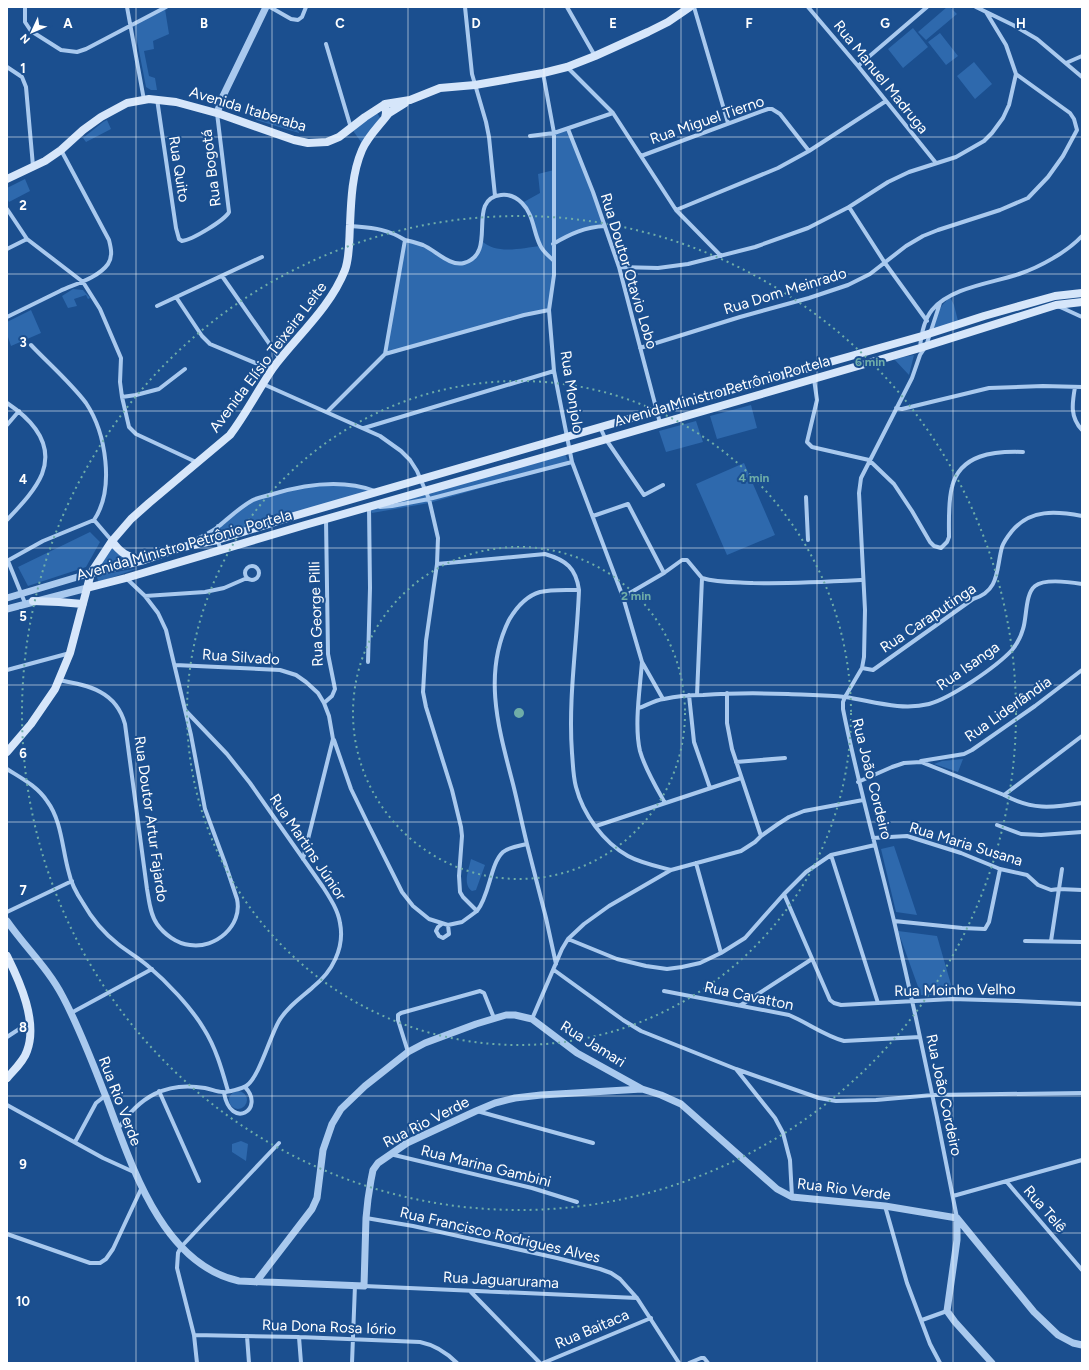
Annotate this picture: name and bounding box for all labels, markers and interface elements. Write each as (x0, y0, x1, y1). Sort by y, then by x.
north arrow (12, 12, 52, 52)
text: A (63, 16, 73, 31)
text: B (200, 16, 208, 31)
text: C (335, 16, 345, 31)
text: D (471, 16, 481, 31)
text: E (609, 16, 617, 31)
text: F (745, 16, 753, 31)
text: G (880, 16, 890, 31)
text: H (1016, 16, 1026, 31)
street label: Rua Manuel Madruga (830, 17, 932, 137)
text: N (18, 31, 33, 46)
text: 1 (20, 61, 26, 76)
street label: Avenida Itaberaba (187, 83, 309, 135)
street label: Rua Miguel Tierno (647, 92, 767, 148)
street label: Rua Bogotá (197, 128, 225, 208)
street label: Rua Quito (165, 135, 193, 204)
street label: Rua Doutor Otavio Lobo (597, 191, 661, 351)
text: 2 (19, 198, 27, 213)
street label: Rua Dom Meinrado (721, 264, 849, 318)
street label: Avenida Elísio Teixeira Leite (206, 278, 330, 436)
text: 3 (19, 335, 27, 350)
street label: Rua Monjolo (557, 349, 587, 435)
street label: Avenida Ministro Petrônio Portela (612, 352, 832, 430)
text: 6 min (855, 355, 885, 369)
text: 4 min (739, 471, 770, 485)
text: 4 (19, 472, 27, 487)
street label: Avenida Ministro Petrônio Portela (74, 506, 294, 584)
street label: Rua George Pilli (305, 561, 327, 667)
street label: Rua Caraputinga (877, 579, 979, 657)
text: 2 min (621, 589, 651, 603)
text: 5 (19, 609, 27, 624)
street label: Rua Isanga (933, 638, 1003, 694)
street label: Rua Silvado (202, 645, 281, 669)
street label: Rua Liderlândia (961, 672, 1055, 746)
centre of rings (512, 706, 526, 720)
street label: Rua João Cordeiro (848, 716, 896, 842)
street label: Rua Doutor Artur Fajardo (130, 735, 172, 904)
text: 6 (19, 746, 27, 761)
street label: Rua Martins Júnior (266, 790, 350, 904)
street label: Rua Maria Susana (907, 818, 1025, 870)
text: 7 (19, 883, 27, 898)
street label: Rua Cavatton (703, 978, 795, 1014)
street label: Rua Moinho Velho (894, 980, 1016, 1000)
street label: Rua Jamari (557, 1017, 629, 1071)
text: 8 (19, 1020, 27, 1035)
street label: Rua João Cordeiro (922, 1032, 966, 1158)
street label: Rua Rio Verde (95, 1054, 145, 1148)
street label: Rua Rio Verde (380, 1093, 472, 1151)
street label: Rua Marina Gambini (419, 1141, 553, 1191)
text: 9 (19, 1157, 27, 1172)
street label: Rua Rio Verde (796, 1174, 892, 1204)
street label: Rua Telê (1020, 1182, 1070, 1236)
street label: Rua Francisco Rodrigues Alves (398, 1203, 602, 1267)
street label: Rua Jaguarurama (443, 1268, 559, 1292)
text: 10 (16, 1294, 30, 1309)
street label: Rua Baitaca (552, 1305, 632, 1353)
street label: Rua Dona Rosa Iório (262, 1316, 397, 1338)

